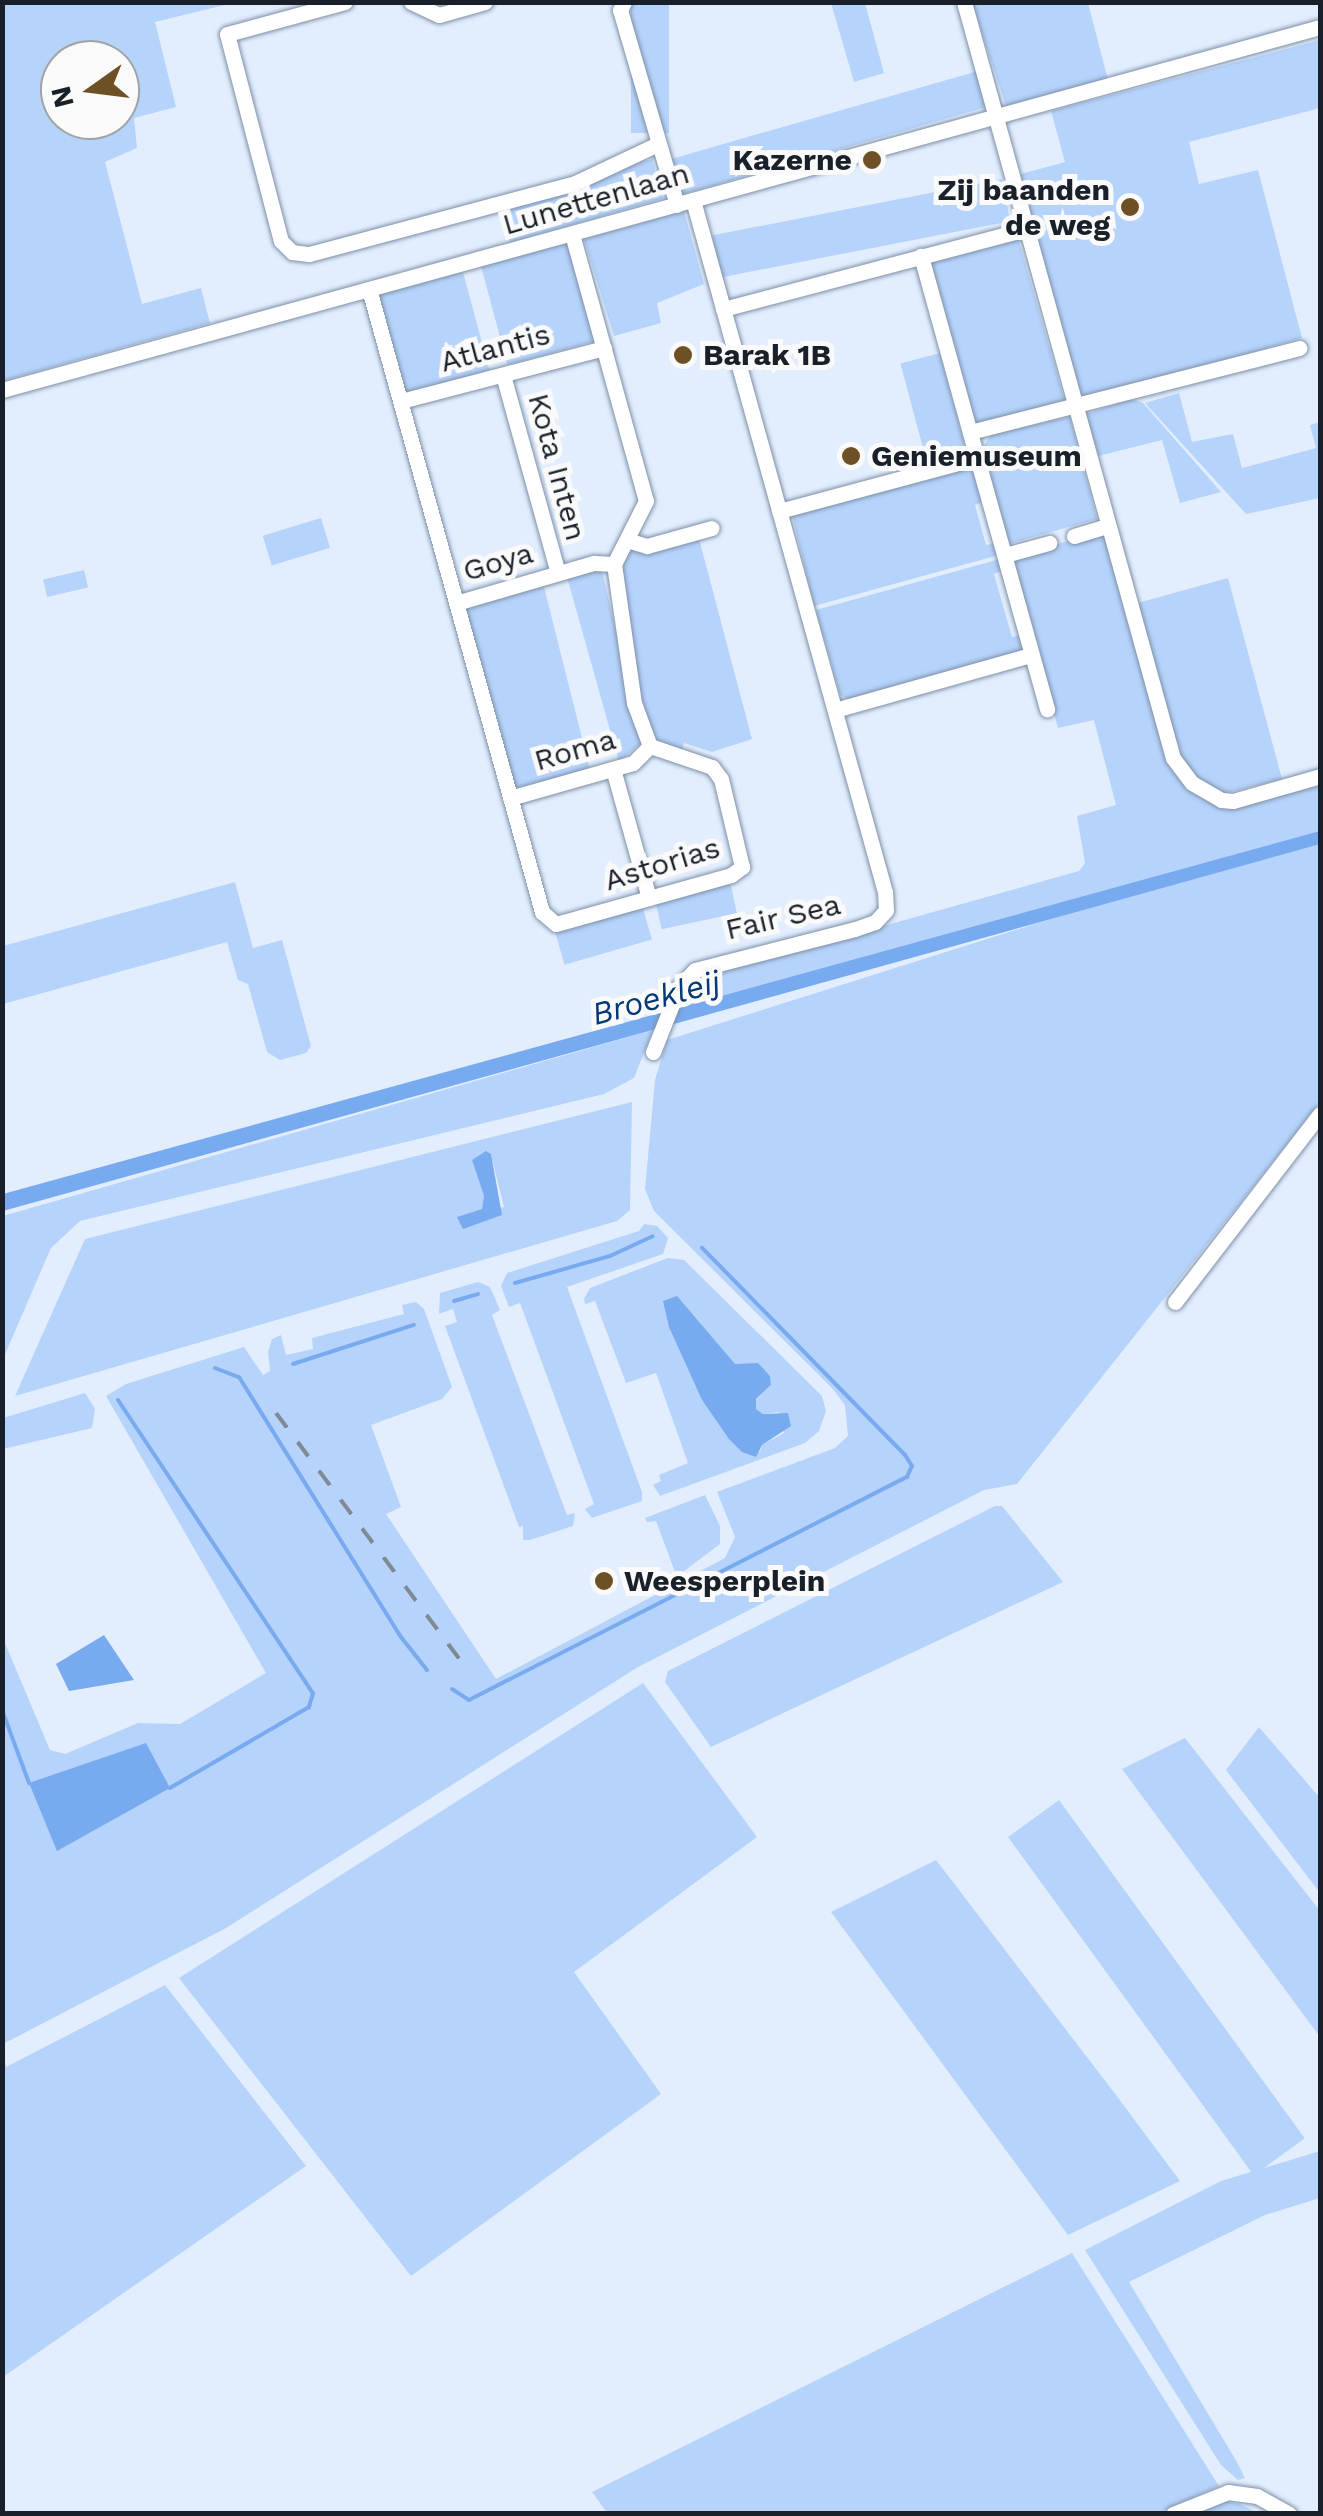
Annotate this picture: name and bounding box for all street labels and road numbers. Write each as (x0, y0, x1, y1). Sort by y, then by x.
street label: Lunettenlaan (499, 155, 693, 243)
street label: Atlantis (436, 316, 554, 380)
street label: Kota Inten (520, 389, 594, 545)
street label: Goya (459, 535, 537, 589)
street label: Roma (530, 721, 620, 779)
street label: Astorias (600, 829, 724, 899)
street label: Fair Sea (722, 886, 844, 948)

